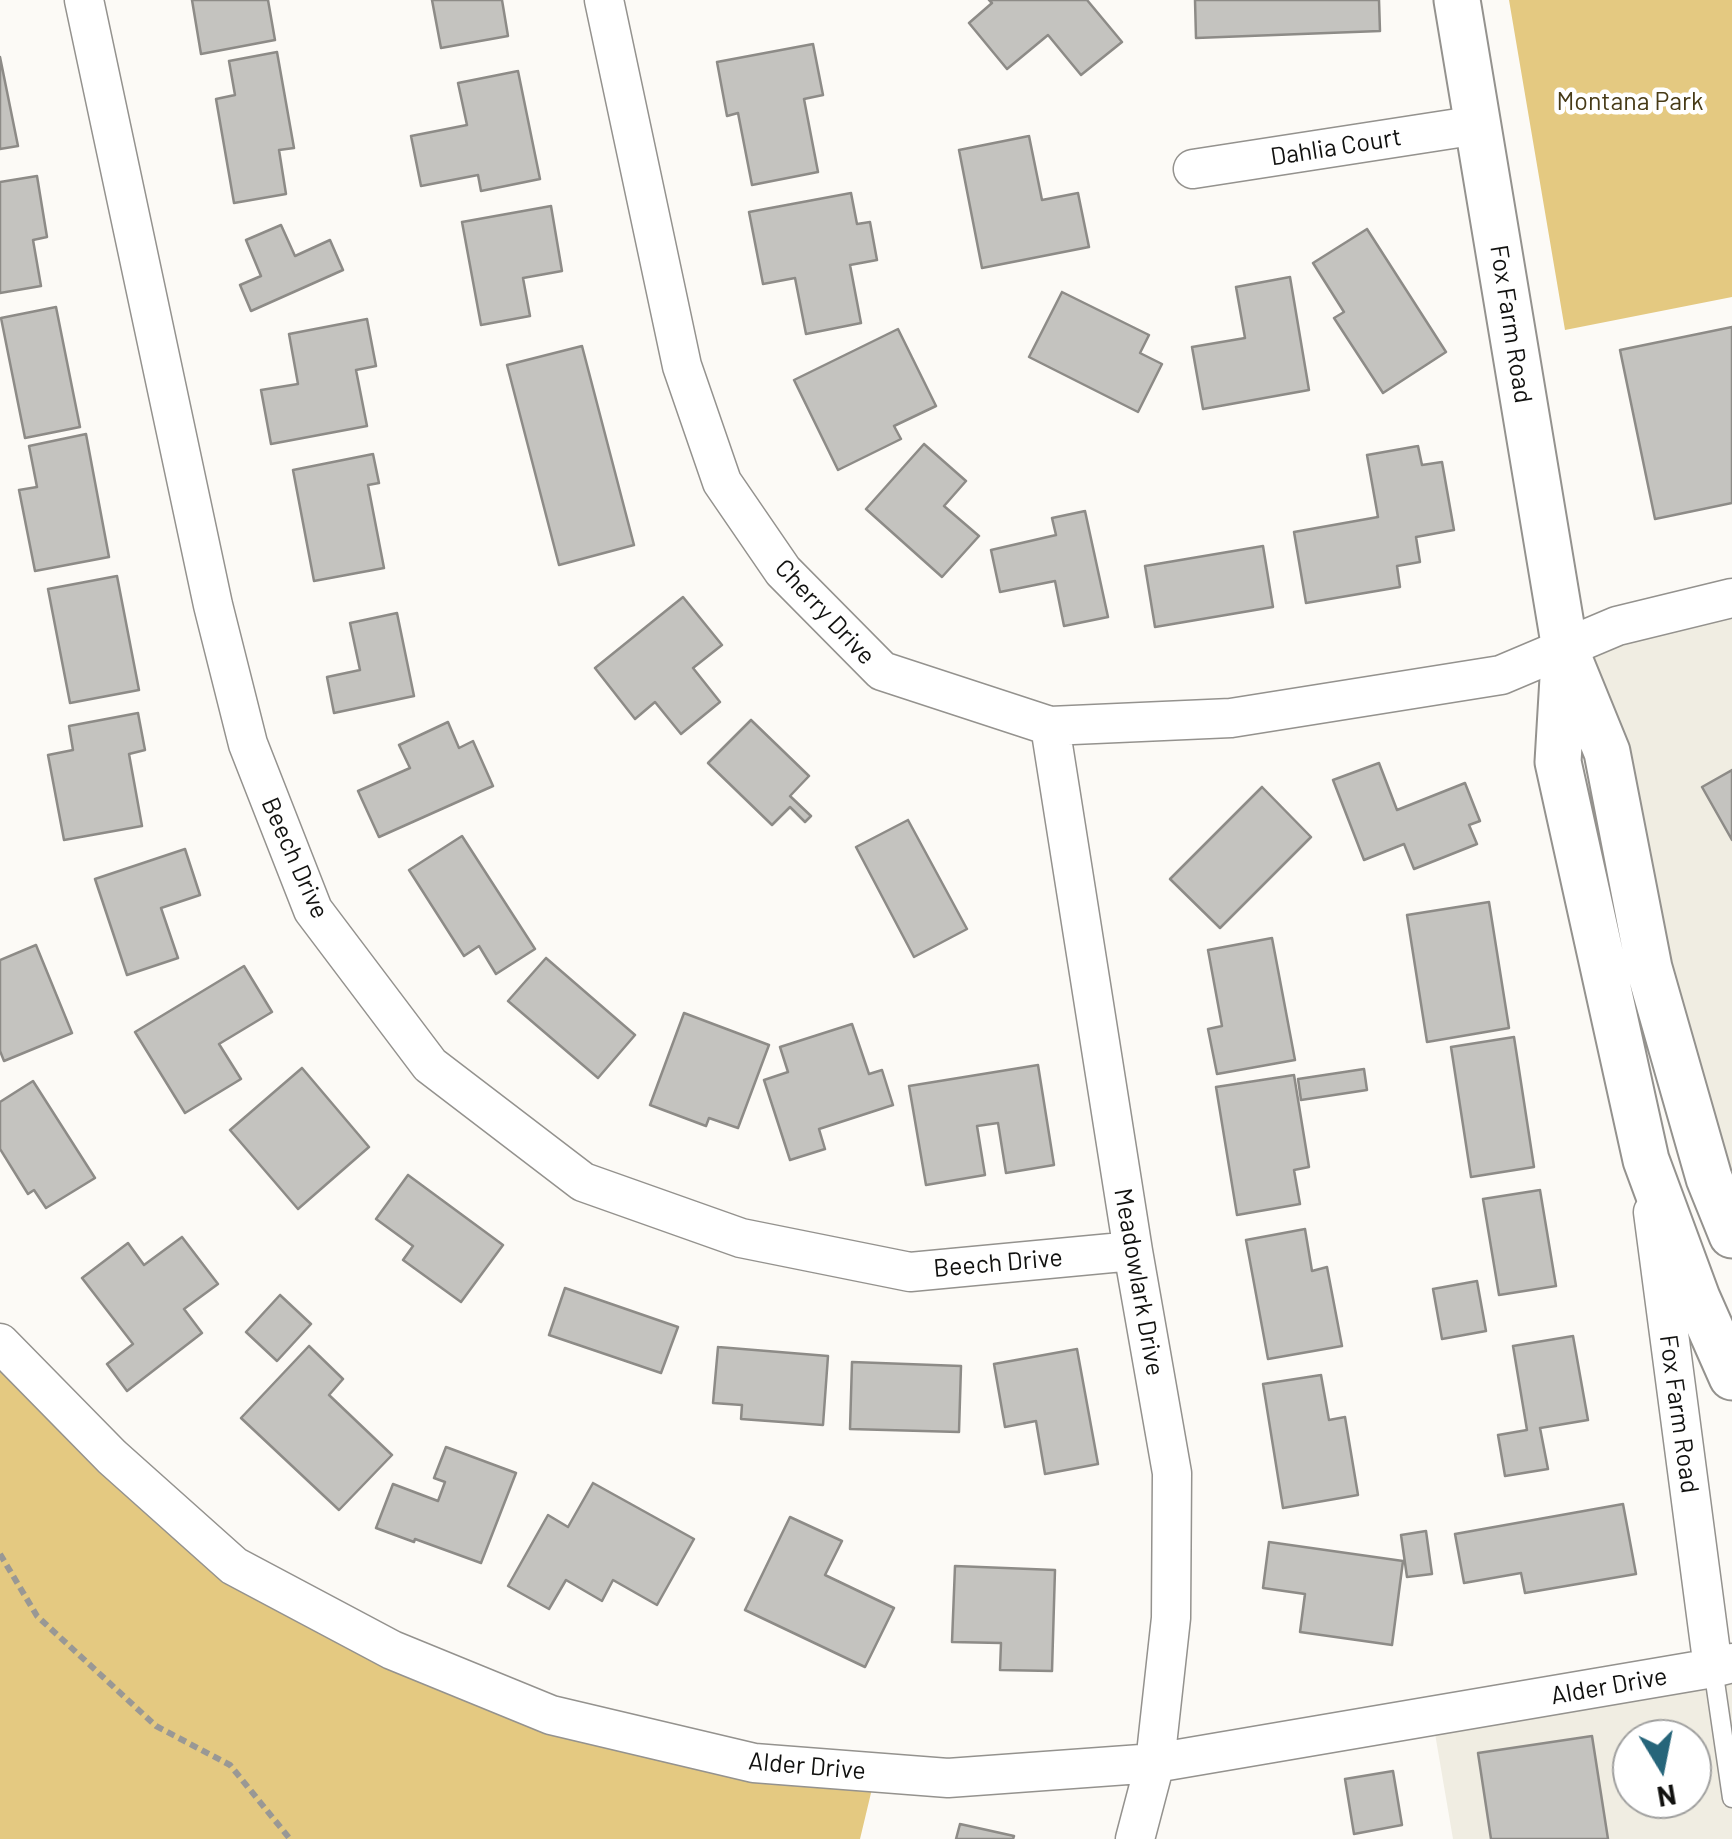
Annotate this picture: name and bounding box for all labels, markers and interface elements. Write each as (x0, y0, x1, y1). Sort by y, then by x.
park label: Montana Park (1556, 87, 1704, 117)
street label: Dahlia Court (1268, 122, 1404, 172)
street label: Fox Farm Road (1484, 243, 1538, 405)
street label: Cherry Drive (769, 553, 881, 671)
street label: Beech Drive (255, 793, 335, 923)
street label: Meadowlark Drive (1108, 1186, 1170, 1378)
street label: Beech Drive (932, 1242, 1064, 1284)
street label: Fox Farm Road (1653, 1333, 1705, 1495)
street label: Alder Drive (1548, 1661, 1670, 1711)
north arrow (1612, 1719, 1712, 1819)
street label: Alder Drive (747, 1746, 867, 1786)
text: N (1655, 1778, 1679, 1815)

